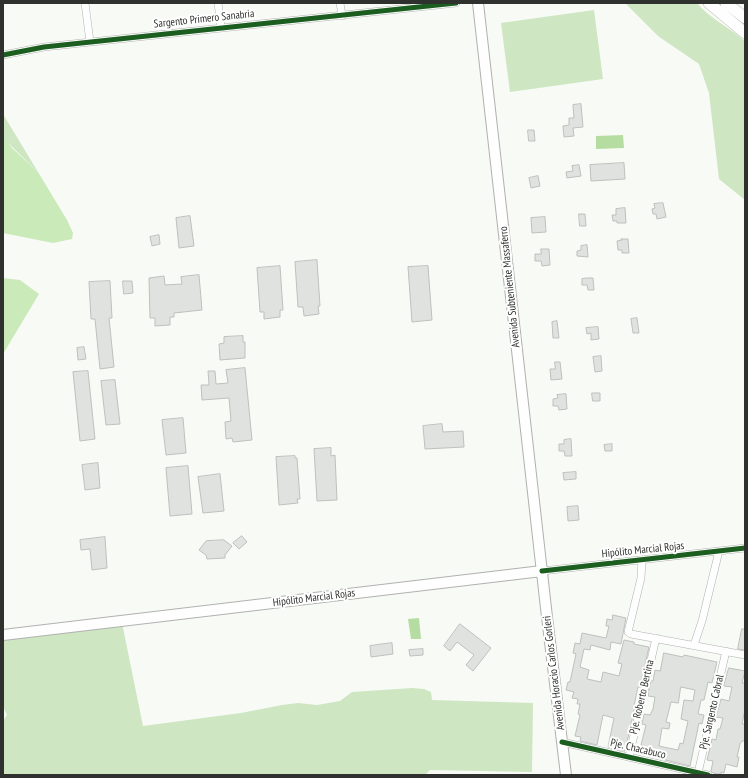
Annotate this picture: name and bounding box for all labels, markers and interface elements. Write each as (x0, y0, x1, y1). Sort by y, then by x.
street label: Sargento Primero Sanabria (153, 7, 255, 31)
street label: Avenida Subteniente Massaferro (497, 226, 523, 348)
street label: Hipólito Marcial Rojas (601, 539, 685, 561)
street label: Hipólito Marcial Rojas (272, 586, 356, 610)
street label: Avenida Horacio Carlos Gorleri (540, 615, 568, 731)
street label: Pje. Roberto Bertina (627, 658, 657, 736)
street label: Pje. Sargento Cabral (697, 673, 727, 751)
street label: Pje. Chacabuco (609, 736, 667, 762)

